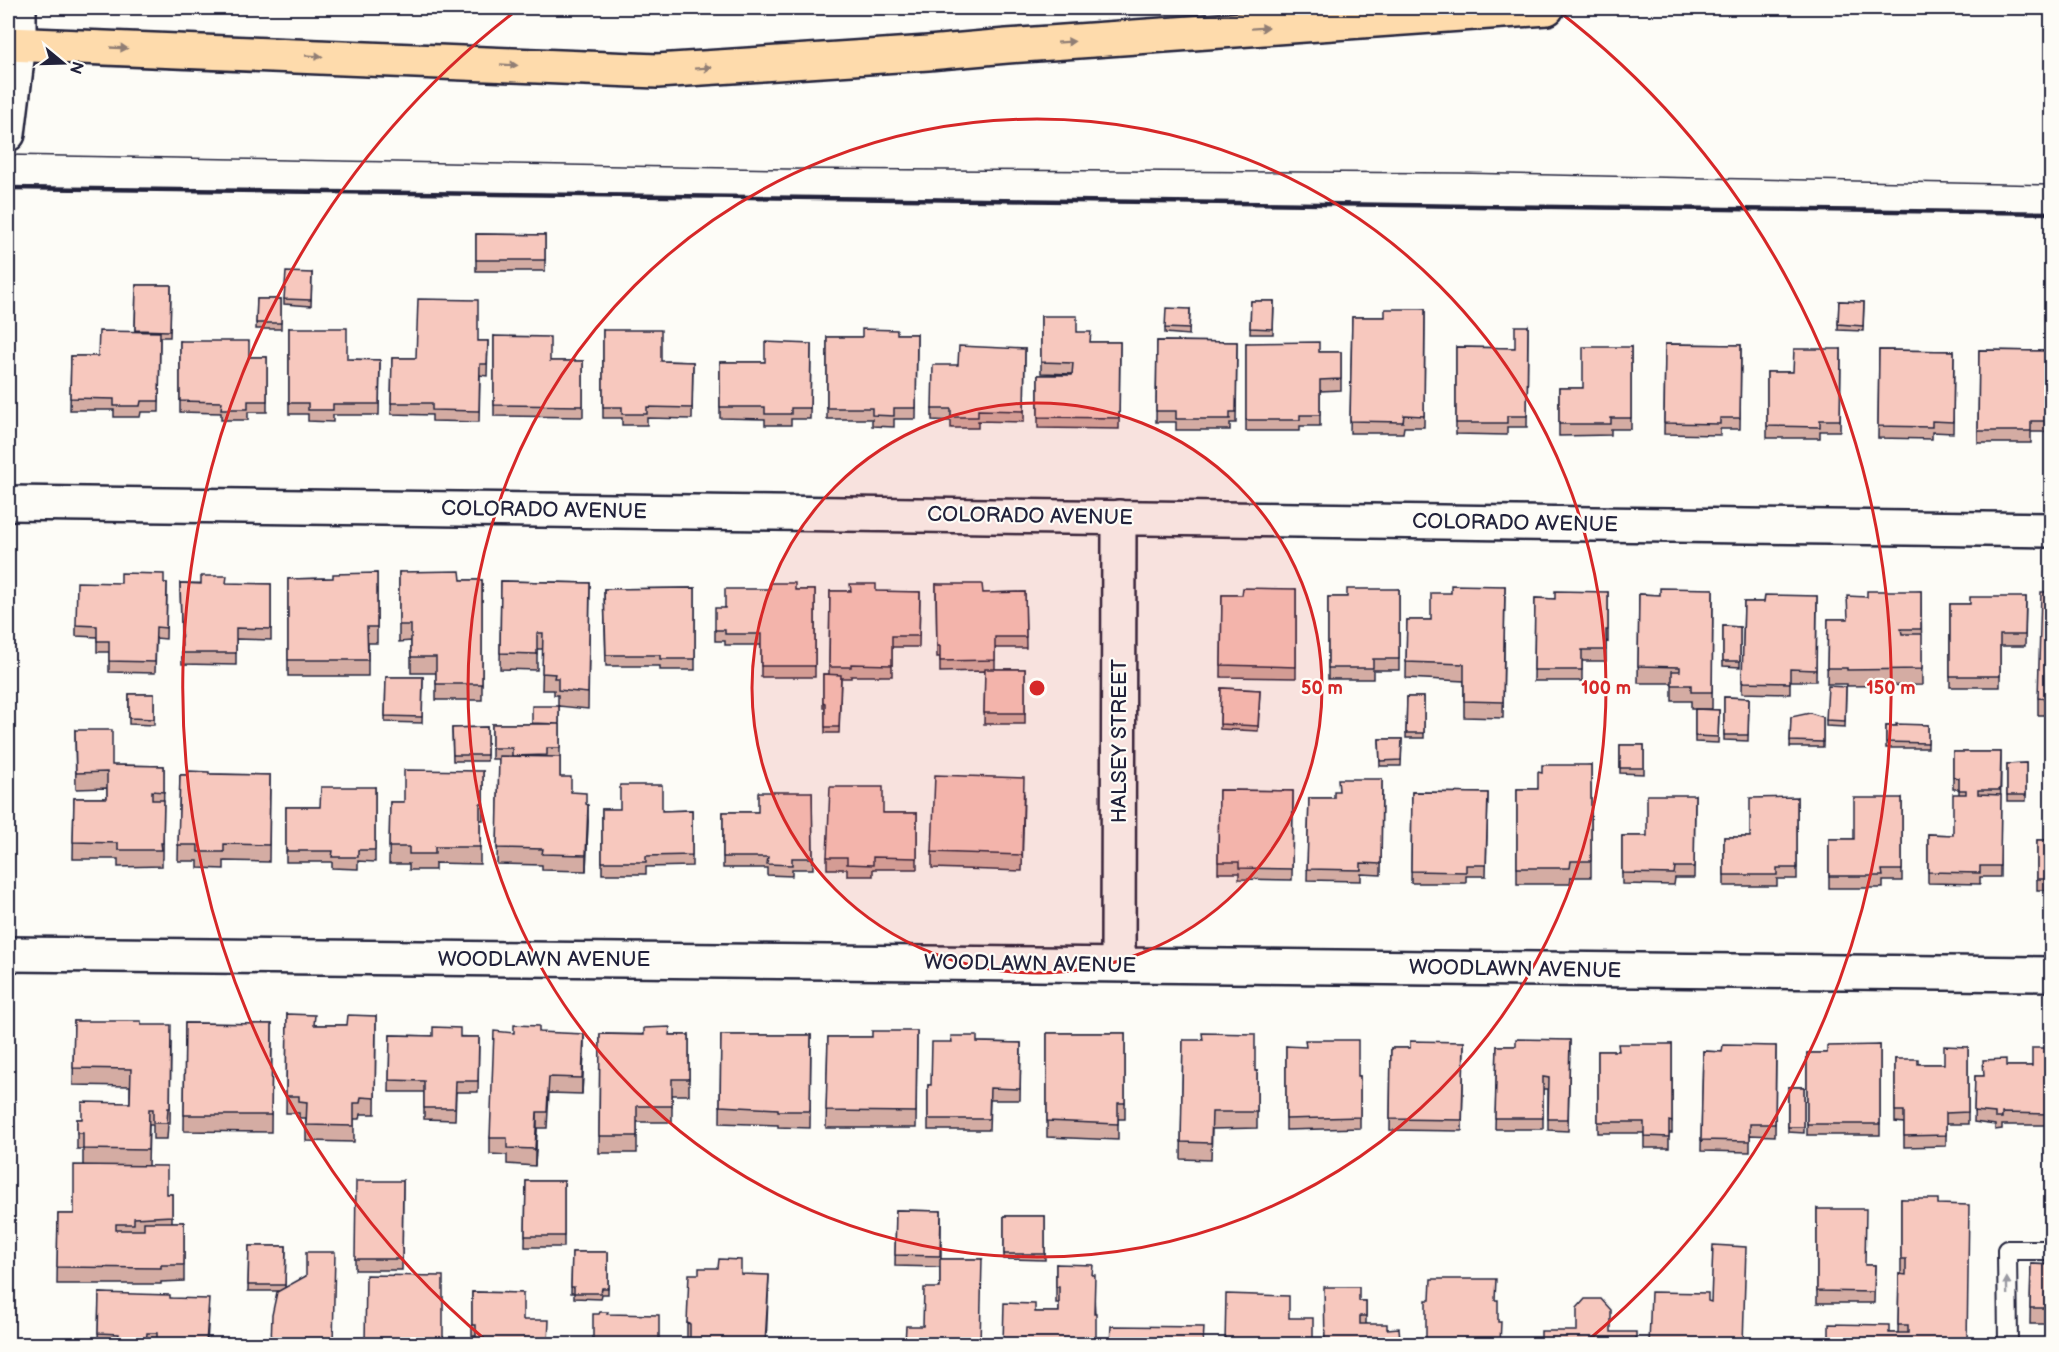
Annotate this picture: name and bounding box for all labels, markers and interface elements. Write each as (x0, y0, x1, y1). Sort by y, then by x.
one-way arrow (1251, 23, 1270, 33)
north arrow (33, 33, 93, 93)
one-way arrow (1056, 37, 1075, 46)
one-way arrow (109, 43, 128, 52)
one-way arrow (304, 52, 323, 61)
text: N (65, 59, 87, 76)
one-way arrow (499, 60, 518, 69)
one-way arrow (694, 64, 713, 73)
street label: COLORADO AVENUE (441, 496, 647, 524)
street label: COLORADO AVENUE (927, 502, 1133, 530)
street label: COLORADO AVENUE (1412, 509, 1618, 537)
street label: HALSEY STREET (1107, 658, 1132, 823)
centre of rings (1027, 678, 1047, 698)
text: 50 m (1301, 678, 1343, 699)
text: 100 m (1581, 678, 1631, 699)
text: 150 m (1866, 678, 1916, 699)
street label: WOODLAWN AVENUE (438, 947, 650, 972)
street label: WOODLAWN AVENUE (924, 950, 1136, 978)
street label: WOODLAWN AVENUE (1409, 955, 1621, 983)
one-way arrow (2003, 1277, 2012, 1296)

